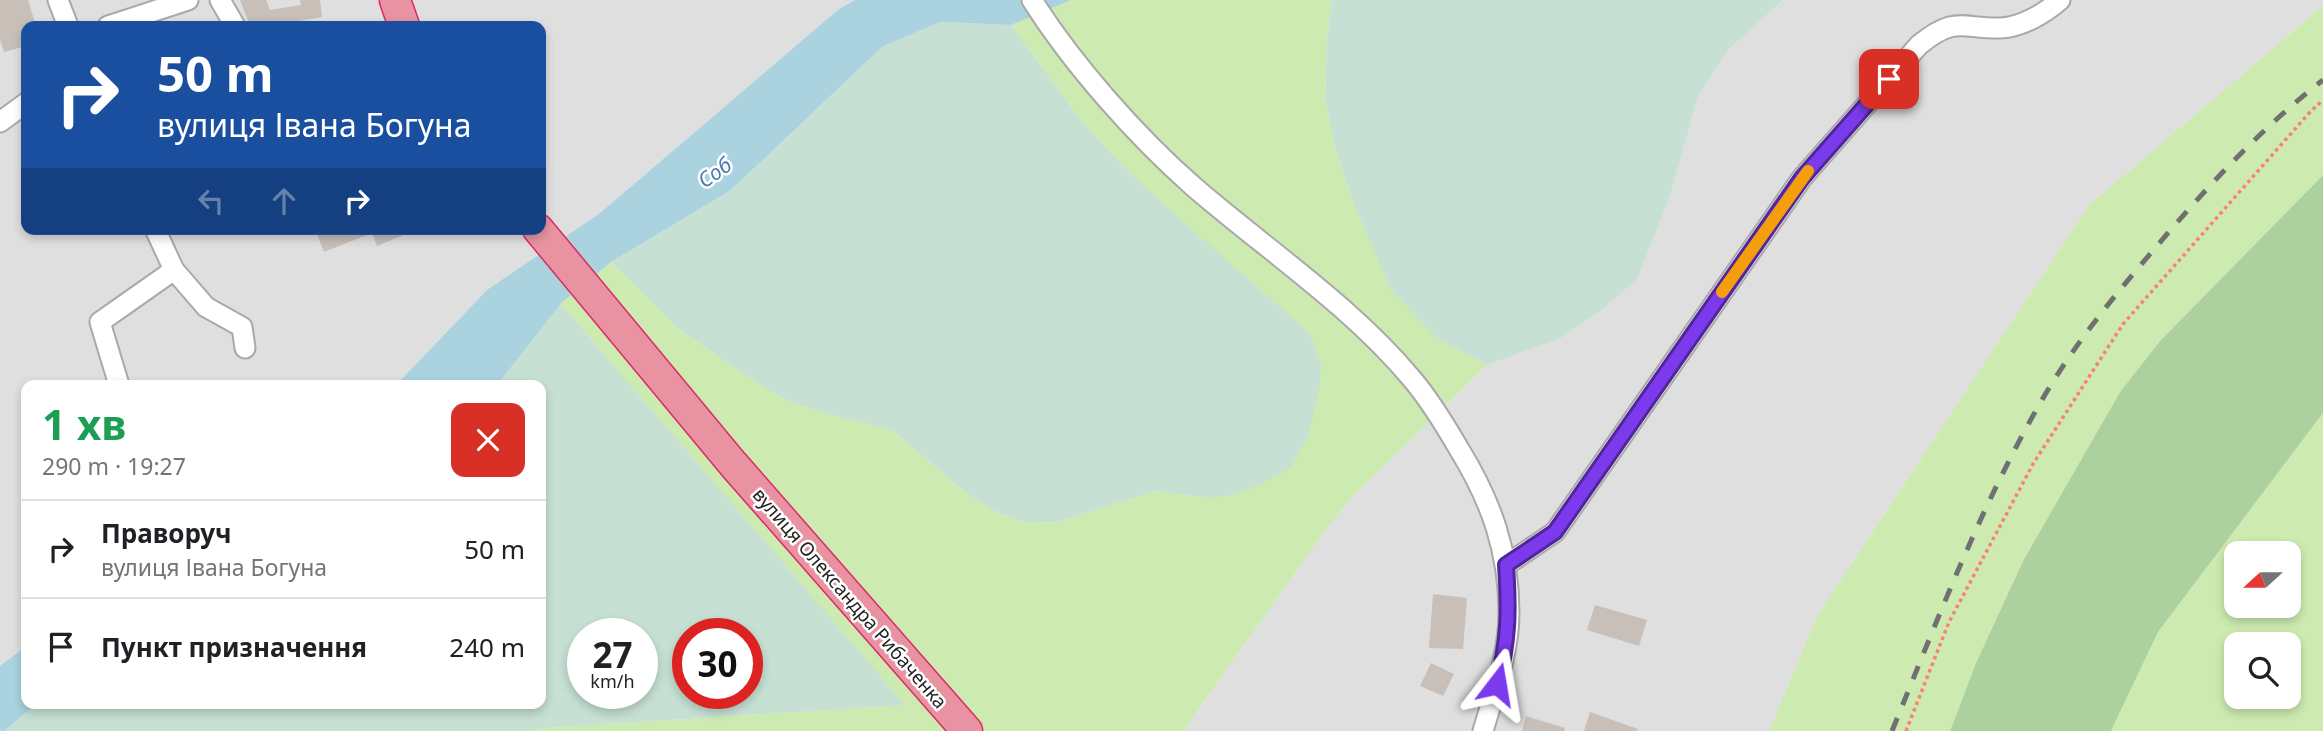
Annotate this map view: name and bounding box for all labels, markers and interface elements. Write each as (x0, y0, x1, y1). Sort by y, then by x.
text: 50 m (157, 40, 274, 106)
icon: right (42, 49, 133, 140)
pin (1859, 49, 1919, 109)
icon: arrive (1870, 60, 1908, 98)
text: вулиця Івана Богуна (157, 103, 472, 146)
water label: Соб (692, 150, 737, 194)
icon: left (192, 182, 230, 220)
icon: ahead (265, 182, 303, 220)
icon: right (338, 182, 376, 220)
text: 1 хв (42, 395, 126, 452)
button: close (451, 403, 525, 477)
text: 290 m · 19:27 (42, 450, 186, 482)
street label: вулиця Олександра Рибаченка (747, 482, 953, 714)
text: Праворуч (101, 515, 232, 551)
icon: right (42, 530, 80, 568)
text: 50 m (464, 531, 525, 567)
north arrow (2224, 541, 2301, 618)
map controls (2224, 541, 2301, 709)
text: вулиця Івана Богуна (101, 551, 327, 583)
speed limit sign: 30 (672, 618, 763, 709)
icon: arrive (42, 628, 80, 666)
text: Пункт призначення (101, 629, 367, 665)
text: 240 m (449, 629, 525, 665)
text: 27 (592, 631, 633, 678)
button: search (2224, 632, 2301, 709)
position arrow (1460, 647, 1534, 721)
text: km/h (590, 669, 635, 693)

